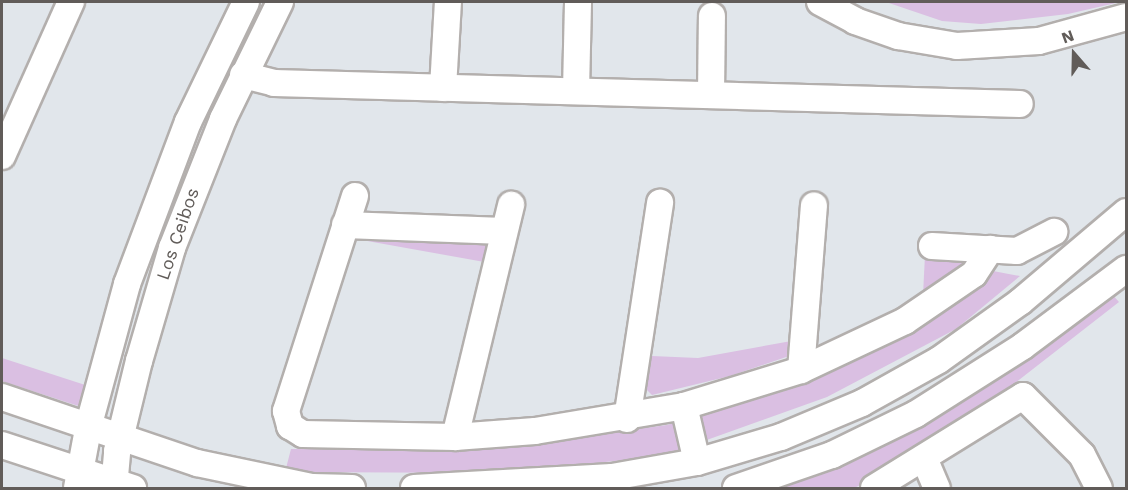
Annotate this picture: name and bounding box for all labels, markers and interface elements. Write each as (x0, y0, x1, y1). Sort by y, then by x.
north arrow (1044, 24, 1104, 84)
text: N (1059, 26, 1076, 48)
street label: Los Ceibos (152, 185, 204, 283)

